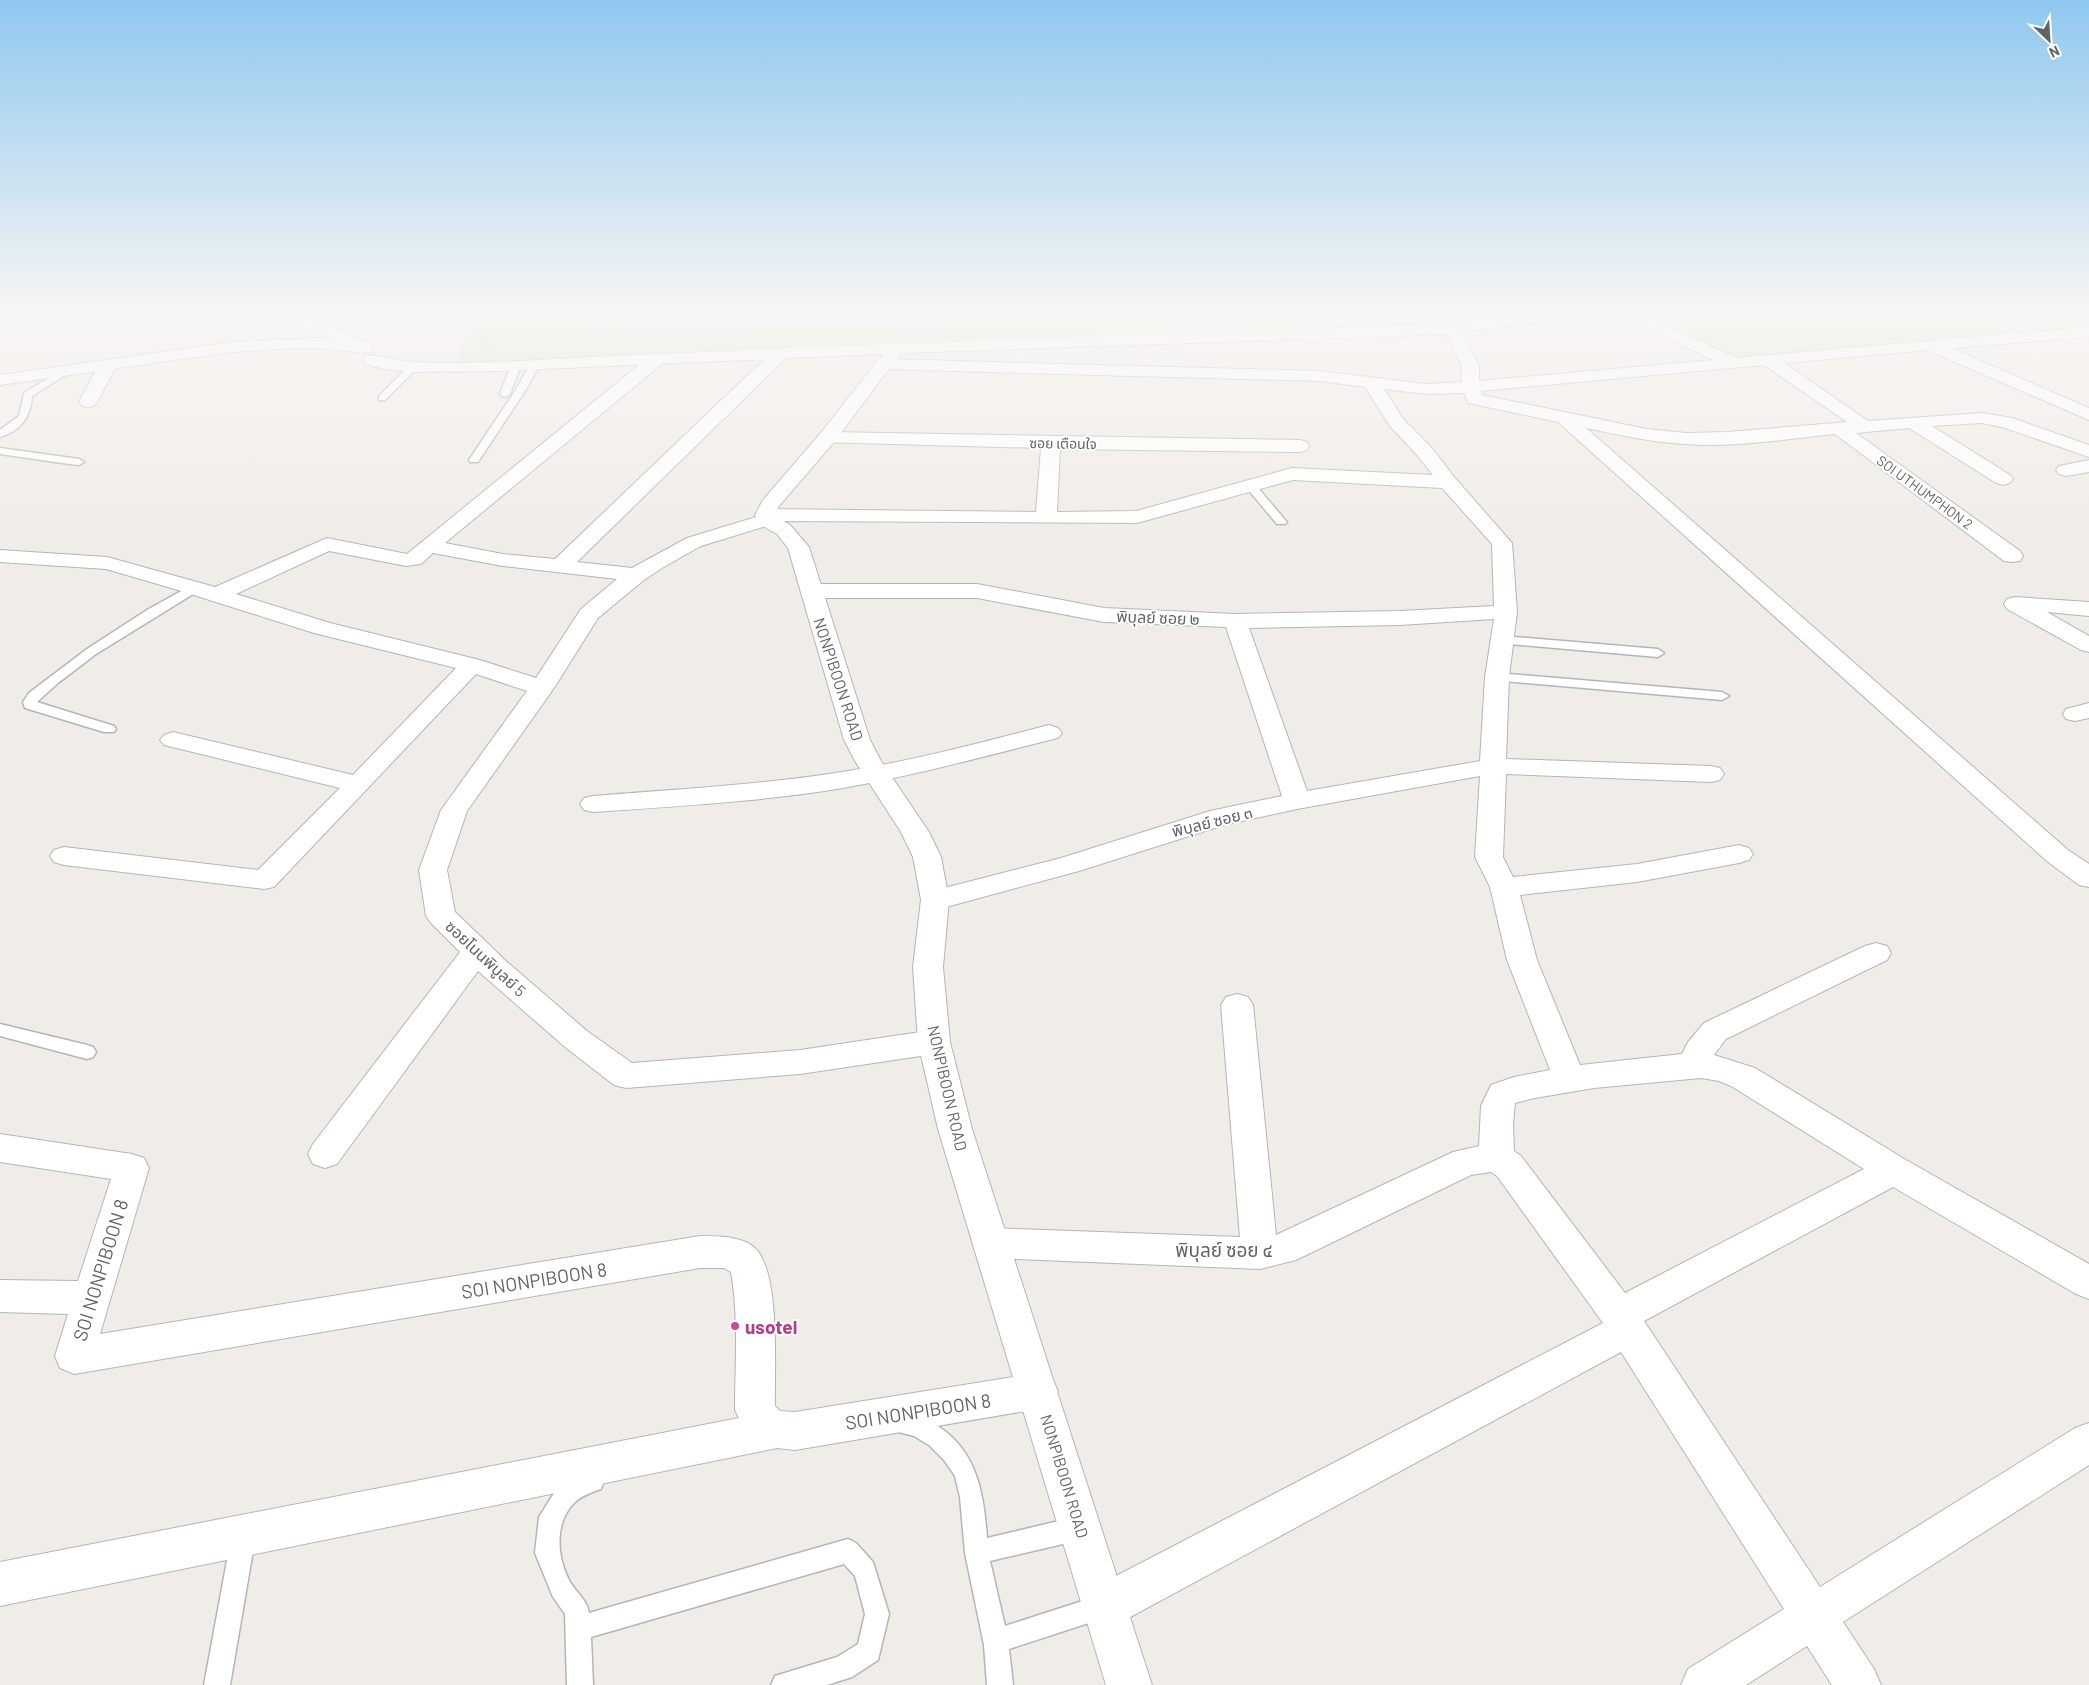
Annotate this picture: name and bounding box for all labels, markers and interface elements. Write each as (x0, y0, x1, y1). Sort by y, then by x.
north arrow (2024, 15, 2074, 65)
text: N (2047, 43, 2063, 62)
street label: ซอย เตือนใจ (1029, 434, 1097, 452)
street label: SOI UTHUMPHON 2 (1874, 451, 1976, 533)
street label: พิบุลย์ ซอย ๒ (1116, 606, 1200, 629)
street label: NONPIBOON ROAD (810, 615, 868, 743)
street label: พิบุลย์ ซอย ๓ (1170, 802, 1254, 841)
street label: ซอยโนนพิบูลย์ 5 (441, 916, 530, 1001)
street label: NONPIBOON ROAD (924, 1023, 972, 1153)
street label: SOI NONPIBOON 8 (67, 1196, 133, 1344)
street label: พิบุลย์ ซอย ๔ (1175, 1238, 1273, 1262)
street label: SOI NONPIBOON 8 (460, 1257, 608, 1303)
place label: usotel (745, 1315, 797, 1338)
marker: usotel (729, 1320, 741, 1332)
street label: SOI NONPIBOON 8 (844, 1388, 992, 1434)
street label: NONPIBOON ROAD (1037, 1412, 1093, 1540)

